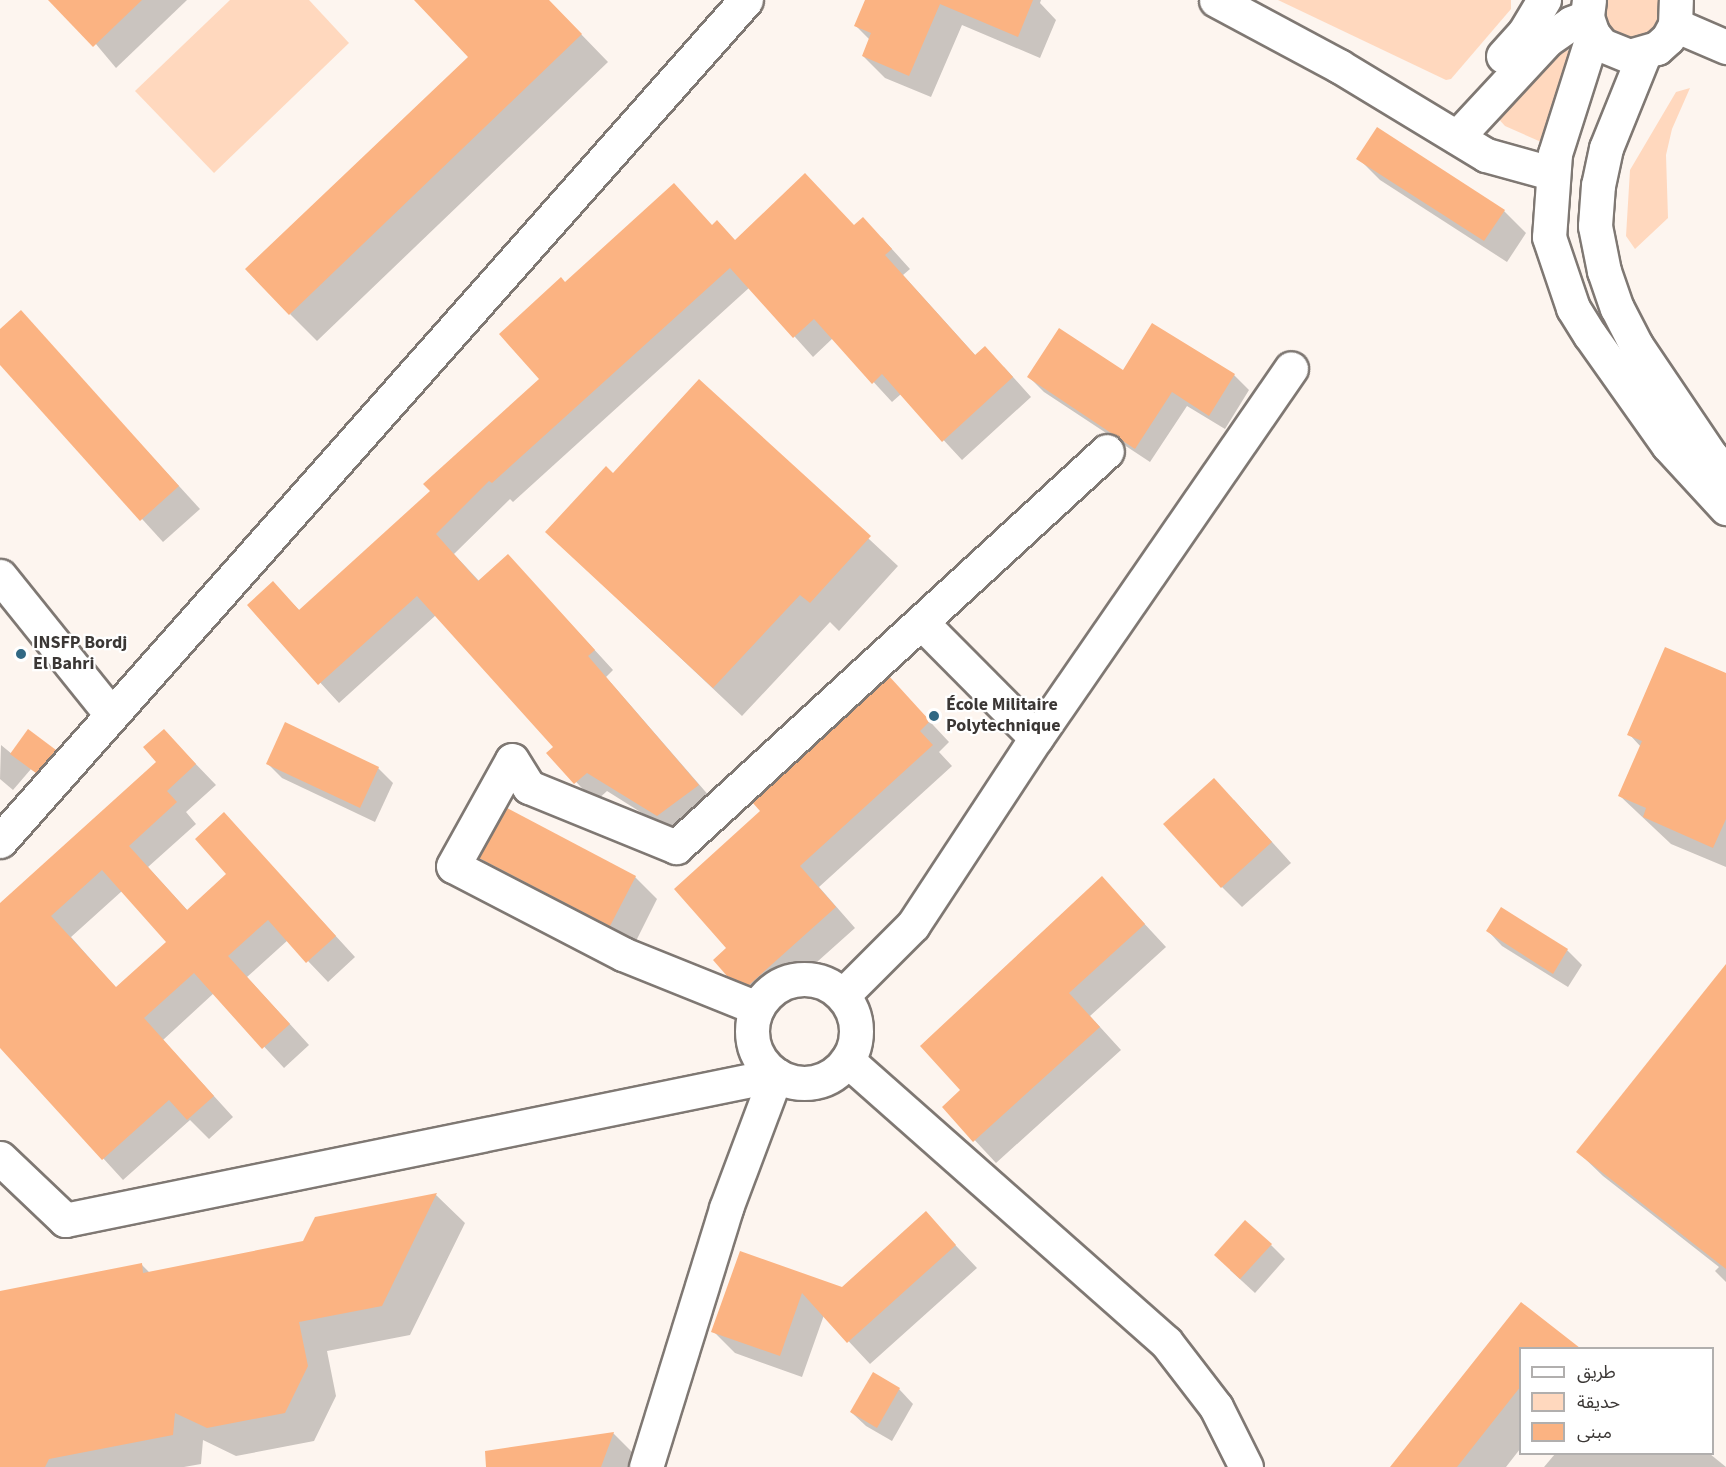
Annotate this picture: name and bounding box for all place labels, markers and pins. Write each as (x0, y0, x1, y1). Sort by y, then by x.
place label: INSFP Bordj El Bahri (33, 633, 127, 676)
marker: INSFP Bordj El Bahri (14, 647, 28, 661)
place label: École Militaire Polytechnique (946, 695, 1061, 738)
marker: École Militaire Polytechnique (927, 709, 941, 723)

